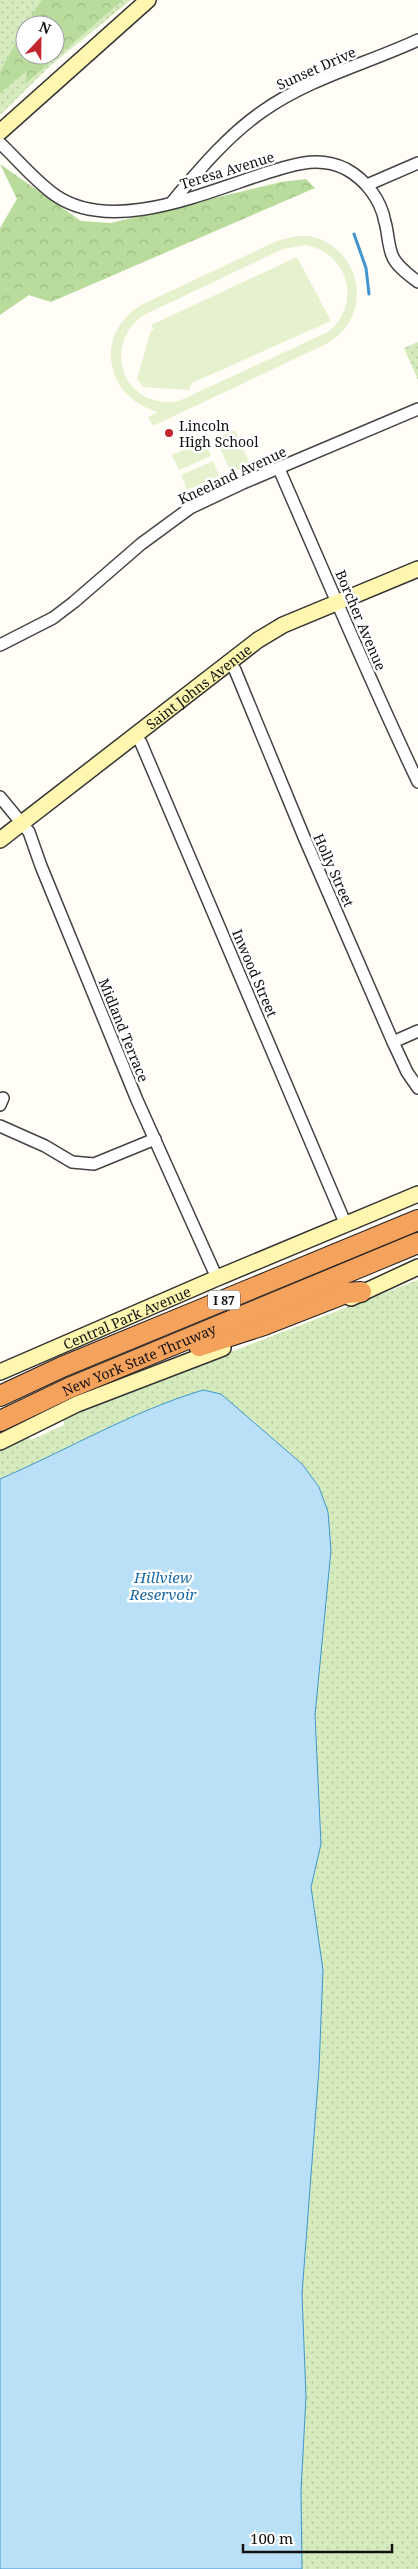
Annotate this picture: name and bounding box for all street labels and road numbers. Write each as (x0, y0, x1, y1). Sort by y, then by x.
street label: Sunset Drive (273, 42, 359, 94)
street label: Teresa Avenue (178, 147, 276, 193)
street label: Kneeland Avenue (175, 442, 289, 508)
street label: Borcher Avenue (331, 567, 391, 673)
street label: Saint Johns Avenue (142, 639, 255, 733)
street label: Holly Street (309, 830, 359, 910)
street label: Inwood Street (228, 926, 282, 1020)
street label: Midland Terrace (95, 975, 153, 1085)
street label: Central Park Avenue (60, 1281, 193, 1353)
road number: I 87 (208, 1290, 240, 1310)
street label: New York State Thruway (58, 1319, 219, 1400)

